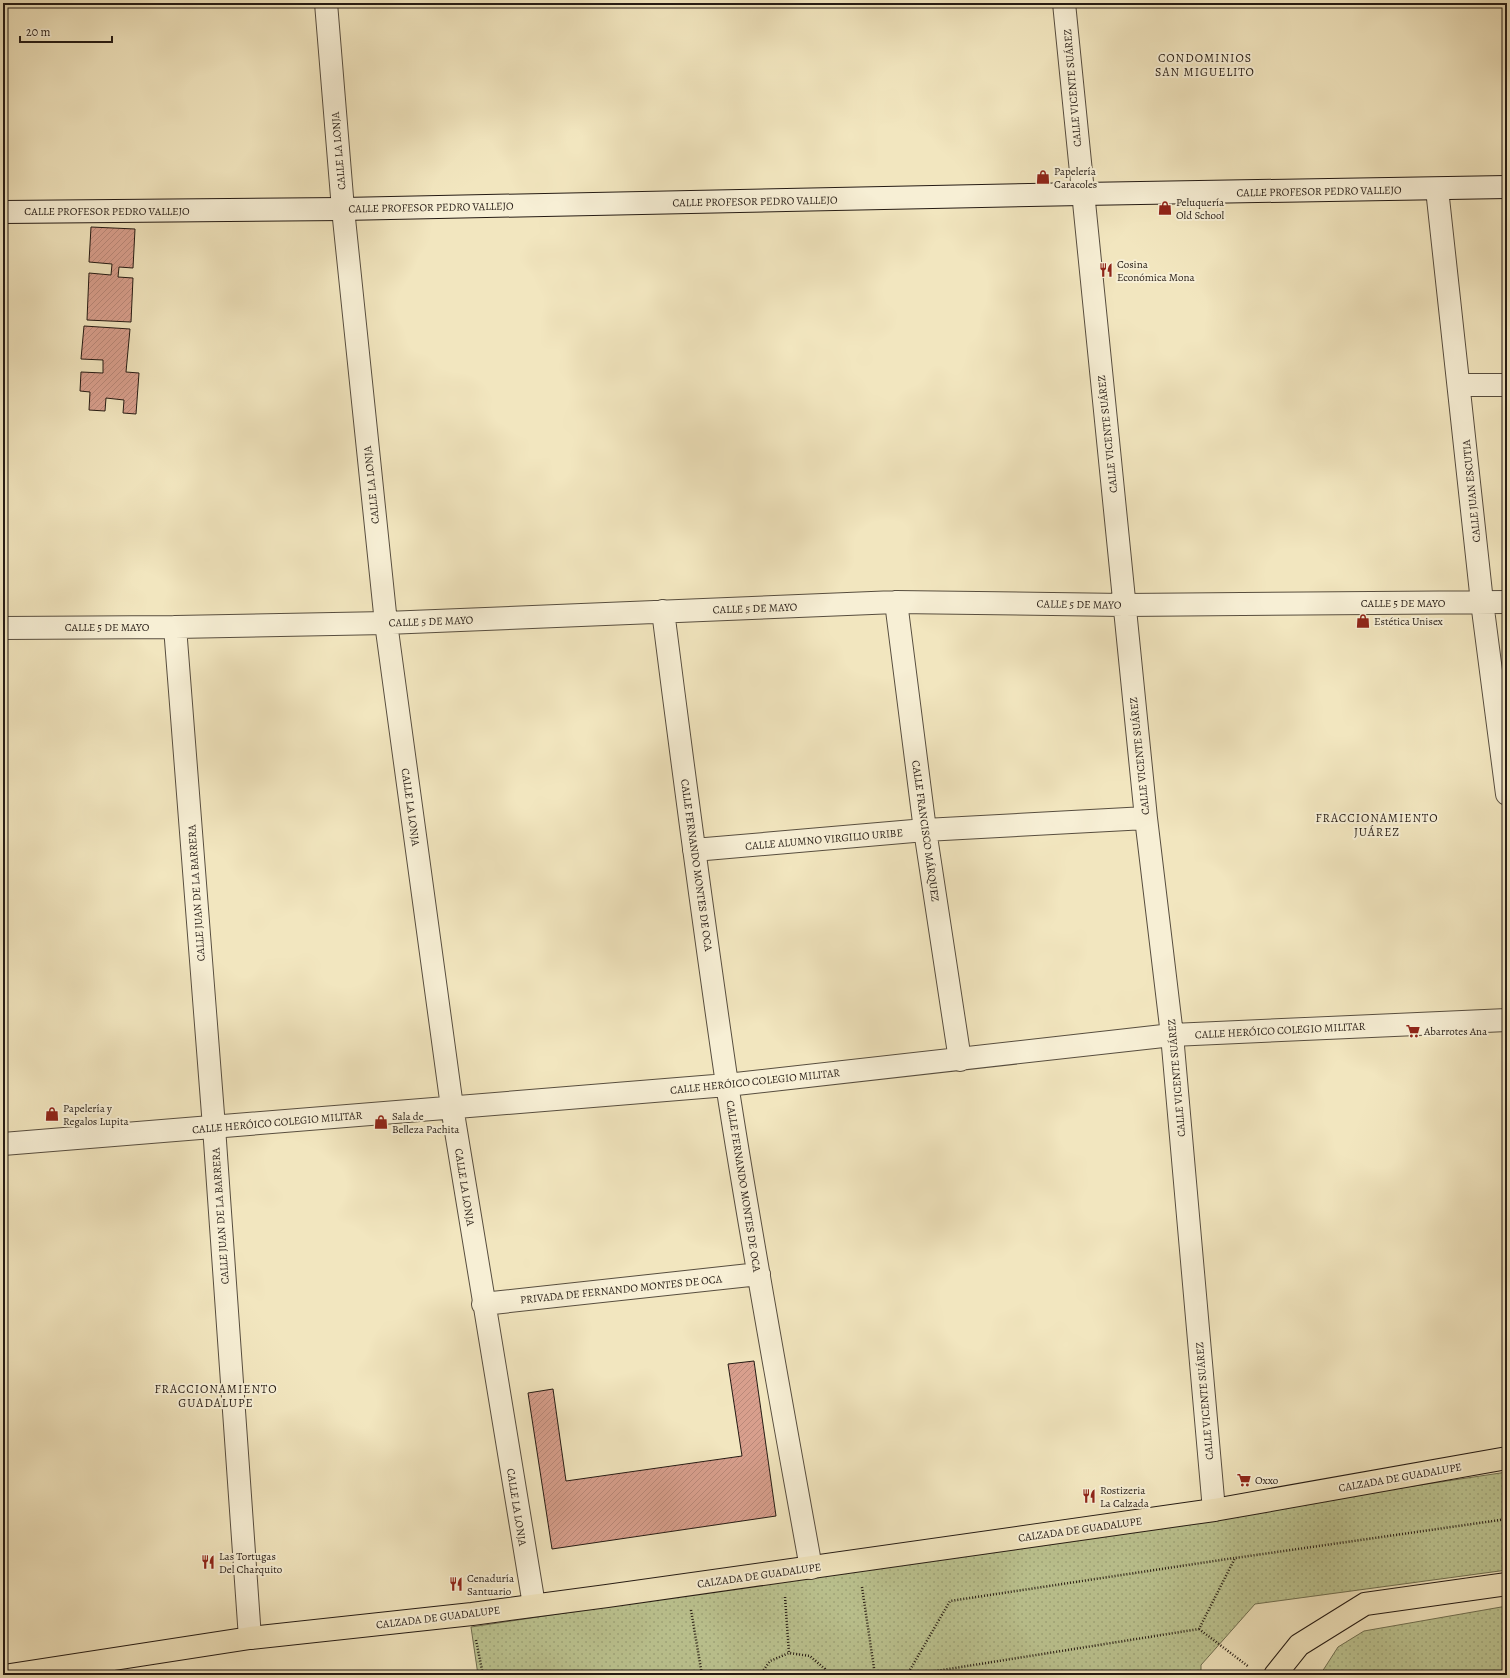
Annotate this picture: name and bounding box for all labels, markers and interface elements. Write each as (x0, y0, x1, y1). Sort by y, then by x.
scale bar (20, 18, 112, 44)
text: 20 m (26, 24, 50, 40)
street label: CALLE VICENTE SUÁREZ (1060, 28, 1085, 148)
district label: CONDOMINIOS SAN MIGUELITO (1155, 50, 1255, 80)
street label: CALLE LA LONJA (328, 111, 349, 191)
place label: Papelería Caracoles (1054, 164, 1097, 192)
shop icon: Papelería Caracoles (1035, 169, 1051, 185)
street label: CALLE PROFESOR PEDRO VALLEJO (1236, 183, 1402, 200)
street label: CALLE PROFESOR PEDRO VALLEJO (672, 193, 838, 210)
place label: Peluquería Old School (1176, 195, 1225, 223)
street label: CALLE PROFESOR PEDRO VALLEJO (348, 199, 514, 216)
shop icon: Peluquería Old School (1157, 200, 1173, 216)
street label: CALLE PROFESOR PEDRO VALLEJO (24, 204, 190, 219)
place label: Cosina Económica Mona (1117, 257, 1195, 285)
restaurant icon: Cosina Económica Mona (1098, 262, 1114, 278)
street label: CALLE VICENTE SUÁREZ (1094, 374, 1121, 494)
street label: CALLE JUAN ESCUTIA (1459, 438, 1484, 543)
street label: CALLE LA LONJA (360, 445, 383, 525)
street label: CALLE 5 DE MAYO (1037, 596, 1122, 613)
street label: CALLE 5 DE MAYO (1361, 596, 1446, 611)
street label: CALLE 5 DE MAYO (712, 600, 798, 617)
street label: CALLE 5 DE MAYO (388, 613, 474, 630)
shop icon: Estética Unisex (1355, 613, 1371, 629)
place label: Estética Unisex (1374, 614, 1444, 629)
street label: CALLE 5 DE MAYO (65, 620, 150, 635)
street label: CALLE VICENTE SUÁREZ (1126, 696, 1153, 816)
street label: CALLE FRANCISCO MÁRQUEZ (908, 759, 943, 903)
street label: CALLE LA LONJA (398, 767, 423, 847)
street label: CALLE FERNANDO MONTES DE OCA (677, 778, 716, 953)
district label: FRACCIONAMIENTO JUÁREZ (1315, 810, 1439, 840)
street label: CALLE JUAN DE LA BARRERA (184, 823, 209, 962)
street label: CALLE ALUMNO VIRGILIO URIBE (745, 825, 903, 854)
street label: CALLE VICENTE SUÁREZ (1164, 1018, 1189, 1138)
street label: CALLE HERÓICO COLEGIO MILITAR (1194, 1019, 1366, 1042)
supermarket icon: Abarrotes Ana (1405, 1023, 1421, 1039)
place label: Abarrotes Ana (1423, 1024, 1488, 1039)
street label: CALLE HERÓICO COLEGIO MILITAR (669, 1065, 841, 1098)
street label: CALLE FERNANDO MONTES DE OCA (723, 1099, 765, 1274)
place label: Papelería y Regalos Lupita (63, 1101, 130, 1129)
shop icon: Papelería y Regalos Lupita (44, 1106, 60, 1122)
street label: CALLE HERÓICO COLEGIO MILITAR (191, 1108, 363, 1137)
place label: Sala de Belleza Pachita (392, 1109, 460, 1137)
shop icon: Sala de Belleza Pachita (373, 1114, 389, 1130)
street label: CALLE JUAN DE LA BARRERA (208, 1146, 233, 1285)
street label: CALLE LA LONJA (451, 1147, 478, 1227)
street label: PRIVADA DE FERNANDO MONTES DE OCA (519, 1271, 723, 1308)
street label: CALLE VICENTE SUÁREZ (1192, 1341, 1217, 1461)
district label: FRACCIONAMIENTO GUADALUPE (154, 1381, 278, 1411)
street label: CALZADA DE GUADALUPE (1337, 1459, 1463, 1496)
street label: CALLE LA LONJA (503, 1467, 530, 1547)
supermarket icon: Oxxo (1236, 1472, 1252, 1488)
place label: Oxxo (1255, 1473, 1279, 1488)
place label: Rostizeria La Calzada (1100, 1483, 1150, 1511)
restaurant icon: Rostizeria La Calzada (1081, 1488, 1097, 1504)
street label: CALZADA DE GUADALUPE (1017, 1513, 1143, 1546)
place label: Las Tortugas Del Charquito (219, 1549, 283, 1577)
restaurant icon: Las Tortugas Del Charquito (200, 1554, 216, 1570)
street label: CALZADA DE GUADALUPE (696, 1559, 822, 1592)
place label: Cenaduría Santuario (467, 1571, 515, 1599)
restaurant icon: Cenaduría Santuario (448, 1576, 464, 1592)
street label: CALZADA DE GUADALUPE (375, 1602, 501, 1633)

